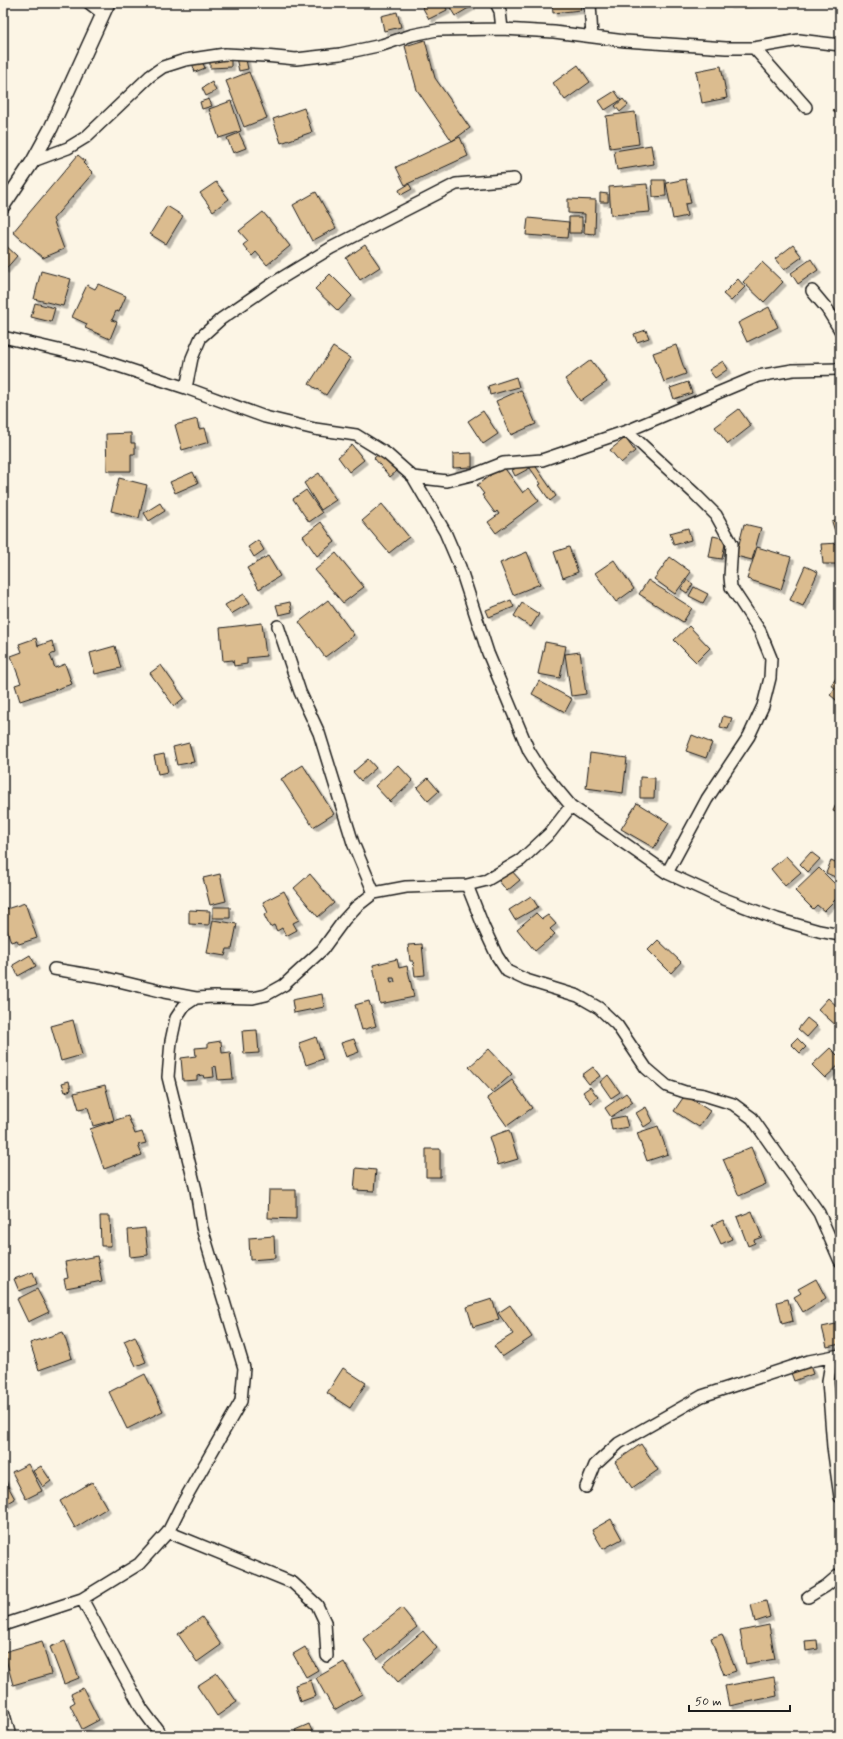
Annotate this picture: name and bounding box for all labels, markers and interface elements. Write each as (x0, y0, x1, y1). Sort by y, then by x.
scale bar (689, 1687, 790, 1713)
text: 50 m (695, 1694, 722, 1710)

